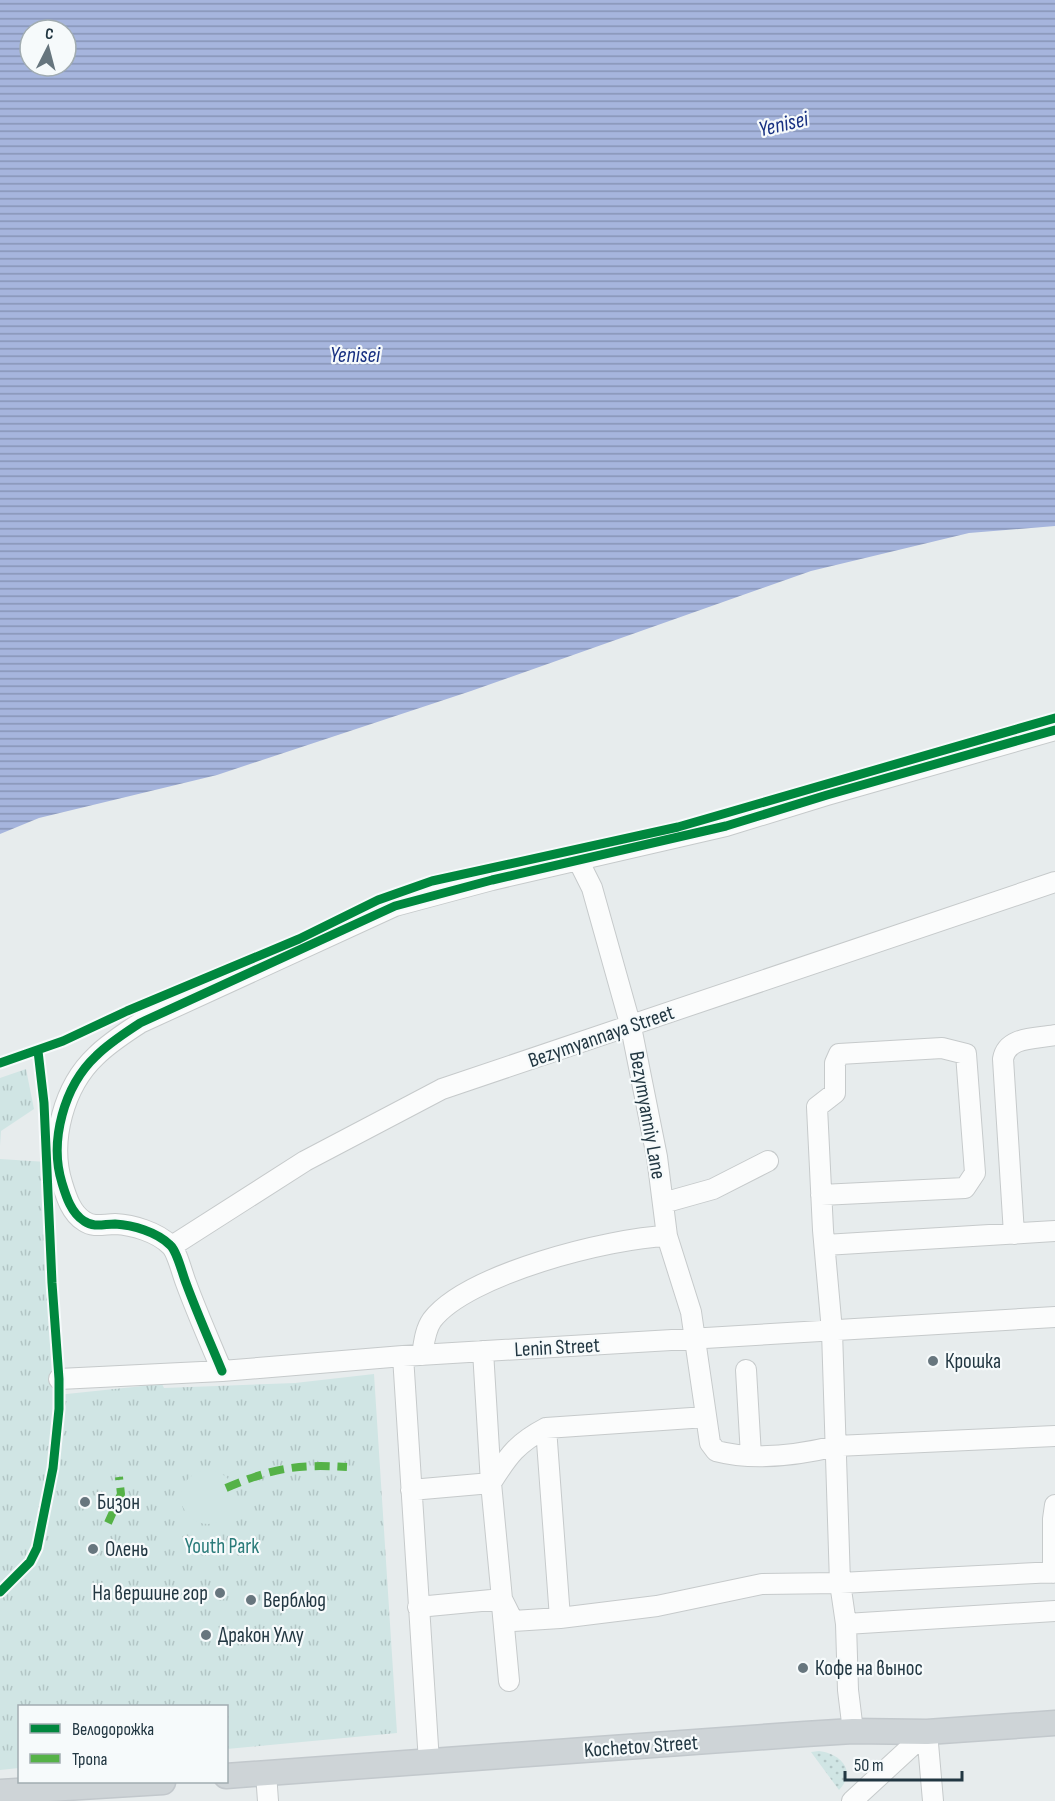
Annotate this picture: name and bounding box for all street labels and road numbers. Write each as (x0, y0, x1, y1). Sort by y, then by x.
street label: Bezymyannaya Street (525, 1000, 677, 1073)
street label: Bezymyanniy Lane (624, 1049, 671, 1181)
street label: Lenin Street (514, 1333, 600, 1362)
street label: Kochetov Street (583, 1730, 699, 1763)

